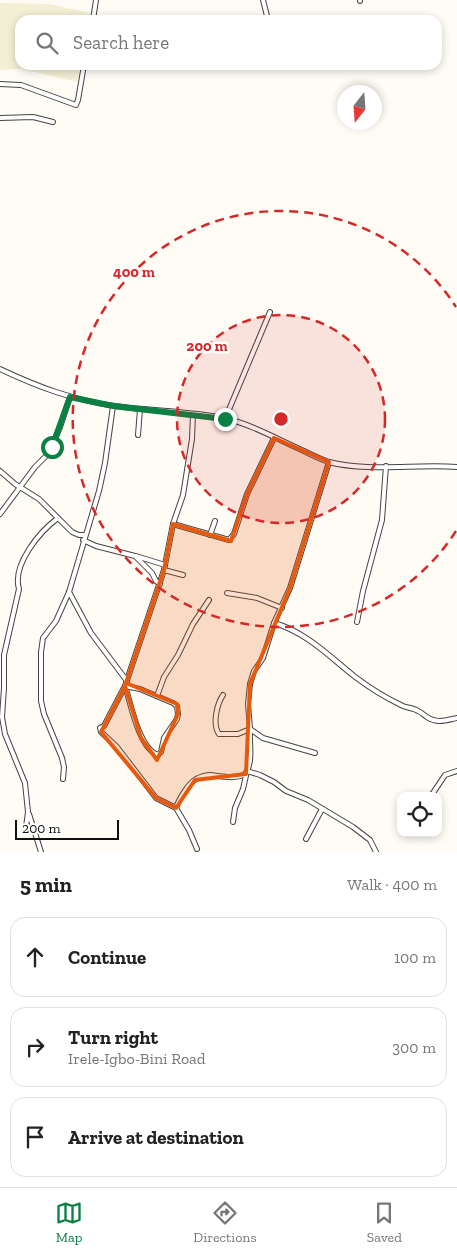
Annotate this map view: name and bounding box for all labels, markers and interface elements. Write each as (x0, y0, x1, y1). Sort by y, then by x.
search box (15, 15, 442, 70)
icon: search (33, 29, 61, 57)
text: Search here (73, 31, 169, 54)
north arrow (337, 85, 382, 130)
text: 400 m (113, 263, 155, 281)
text: 200 m (186, 337, 228, 355)
route end (214, 408, 237, 431)
centre of rings (272, 410, 290, 428)
route start (41, 436, 64, 459)
map controls (397, 792, 442, 837)
button: locate (397, 792, 442, 837)
scale bar (15, 817, 119, 840)
text: 200 m (22, 820, 61, 837)
text: 5 min (20, 872, 72, 897)
text: Walk · 400 m (347, 875, 437, 894)
icon: ahead (21, 943, 49, 971)
text: Continue (68, 946, 146, 969)
text: 100 m (394, 948, 436, 967)
text: Turn right (68, 1026, 158, 1049)
icon: right (21, 1033, 49, 1061)
text: 300 m (392, 1038, 436, 1057)
text: Irele-Igbo-Bini Road (68, 1049, 206, 1068)
icon: arrive (21, 1123, 49, 1151)
text: Arrive at destination (68, 1126, 244, 1149)
tab: Map (55, 1199, 83, 1246)
tab: Directions (193, 1199, 257, 1246)
tab: Saved (367, 1199, 402, 1246)

